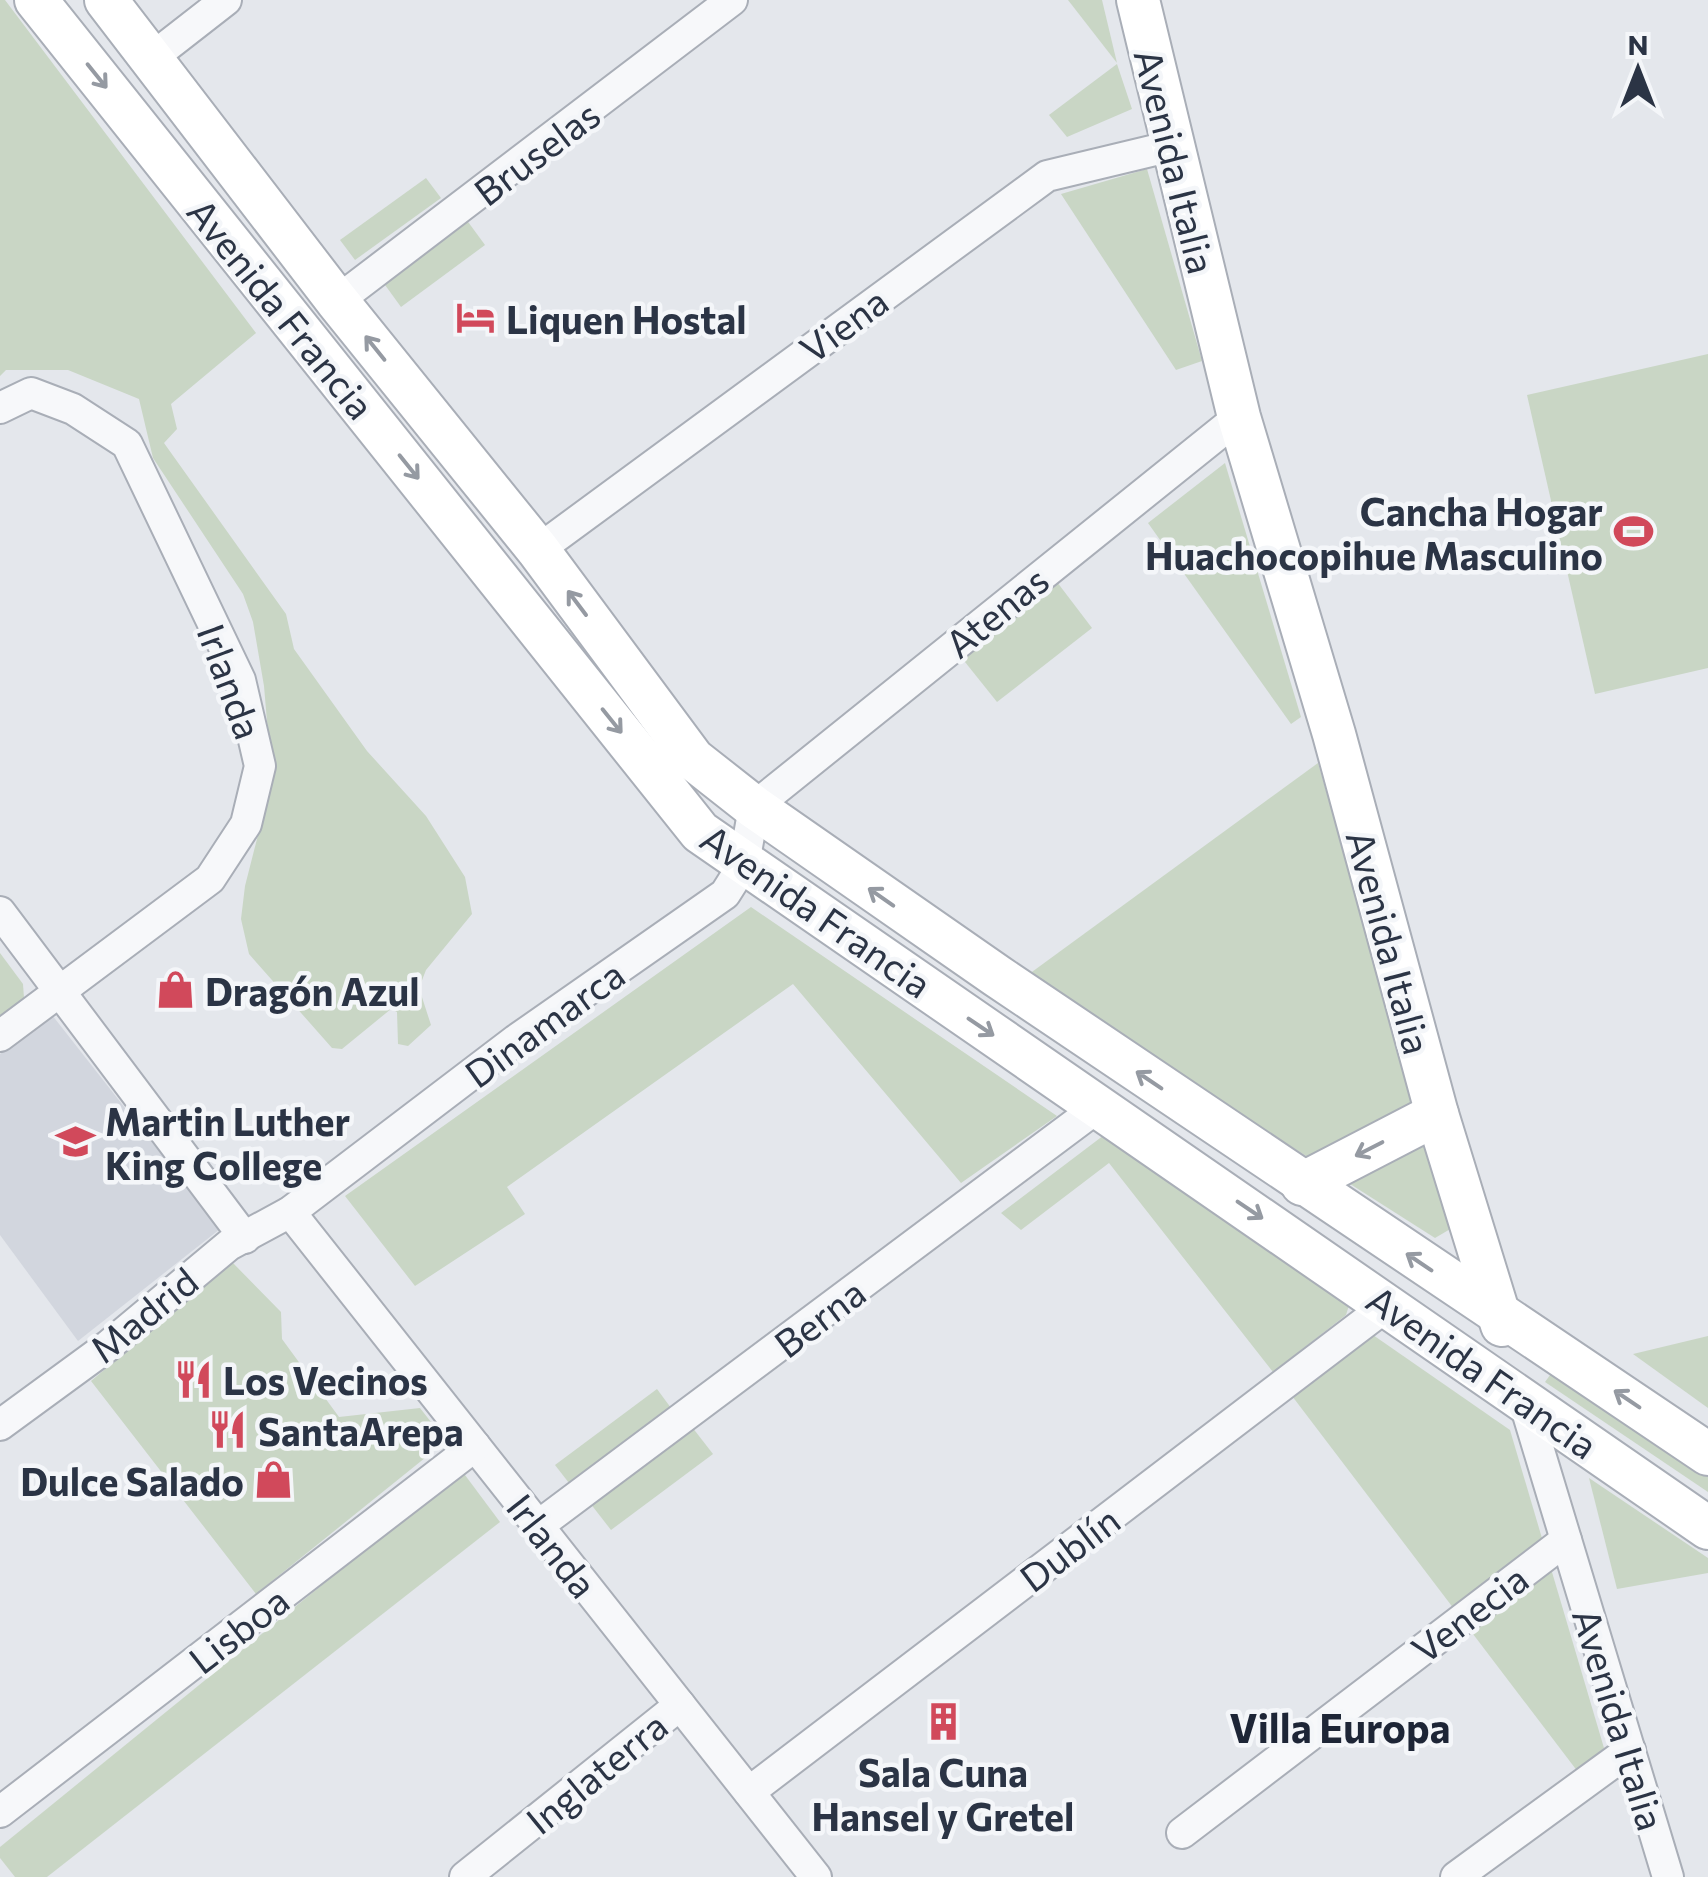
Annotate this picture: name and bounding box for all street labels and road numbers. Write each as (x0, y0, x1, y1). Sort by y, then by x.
street label: Avenida Italia (1125, 44, 1227, 278)
street label: Bruselas (464, 90, 608, 214)
street label: Avenida Francia (179, 188, 385, 428)
street label: Viena (790, 276, 896, 372)
street label: Atenas (935, 555, 1057, 667)
street label: Irlanda (189, 617, 273, 745)
street label: Avenida Francia (693, 813, 941, 1007)
street label: Avenida Italia (1338, 825, 1442, 1059)
street label: Dinamarca (455, 949, 633, 1097)
street label: Madrid (80, 1256, 206, 1372)
street label: Berna (764, 1268, 874, 1366)
street label: Avenida Francia (1359, 1274, 1607, 1468)
street label: Irlanda (498, 1484, 608, 1606)
street label: Dublín (1010, 1495, 1128, 1601)
street label: Venecia (1401, 1554, 1537, 1672)
street label: Lisboa (179, 1575, 297, 1683)
street label: Avenida Italia (1564, 1602, 1676, 1836)
street label: Inglaterra (516, 1701, 676, 1843)

